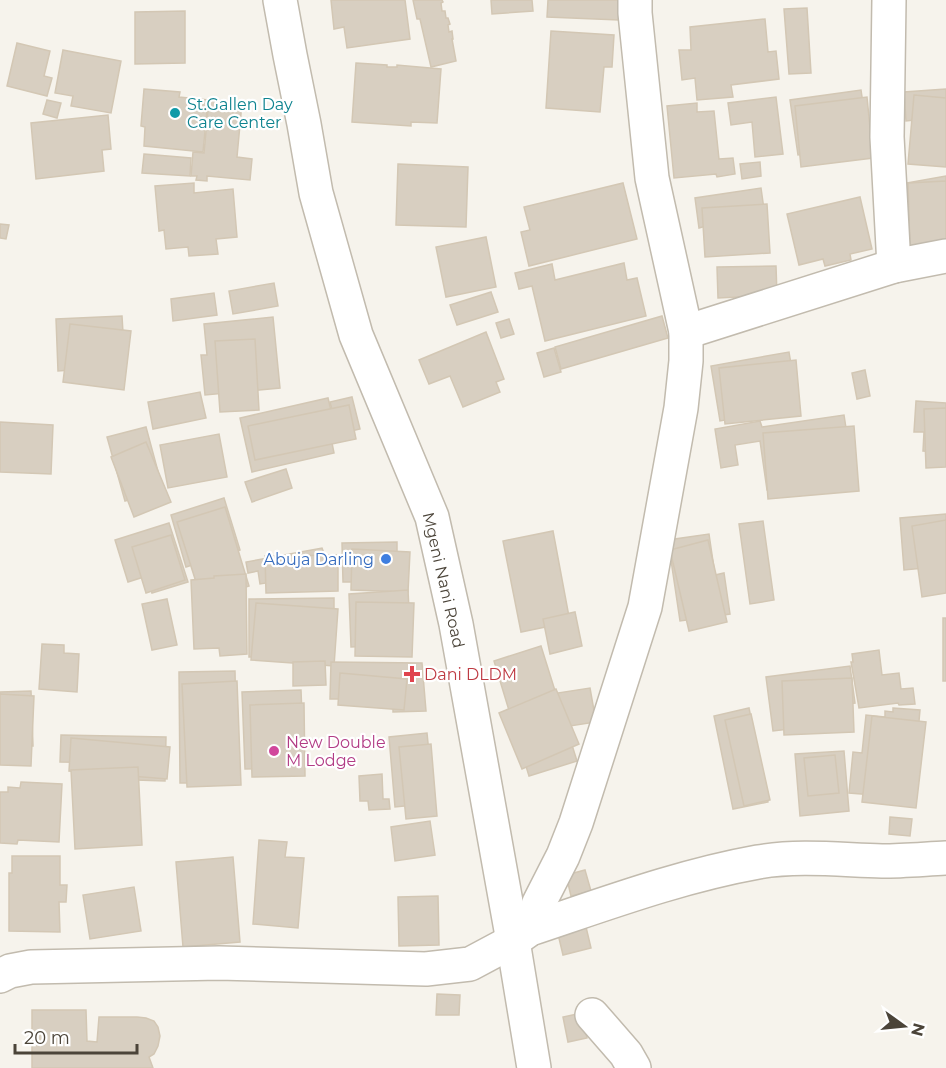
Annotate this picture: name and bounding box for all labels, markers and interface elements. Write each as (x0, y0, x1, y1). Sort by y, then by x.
place label: St.Gallen Day Care Center (187, 95, 293, 132)
marker: St.Gallen Day Care Center (168, 106, 182, 120)
street label: Mgeni Nani Road (419, 510, 468, 650)
place label: Abuja Darling (264, 550, 374, 569)
marker: Abuja Darling (379, 552, 393, 566)
place label: Dani DLDM (424, 665, 517, 684)
marker: Dani DLDM (405, 667, 419, 681)
place label: New Double M Lodge (286, 733, 386, 770)
marker: New Double M Lodge (267, 744, 281, 758)
north arrow (874, 996, 934, 1056)
scale bar (15, 1017, 136, 1055)
text: N (907, 1021, 929, 1038)
text: 20 m (24, 1027, 70, 1049)

